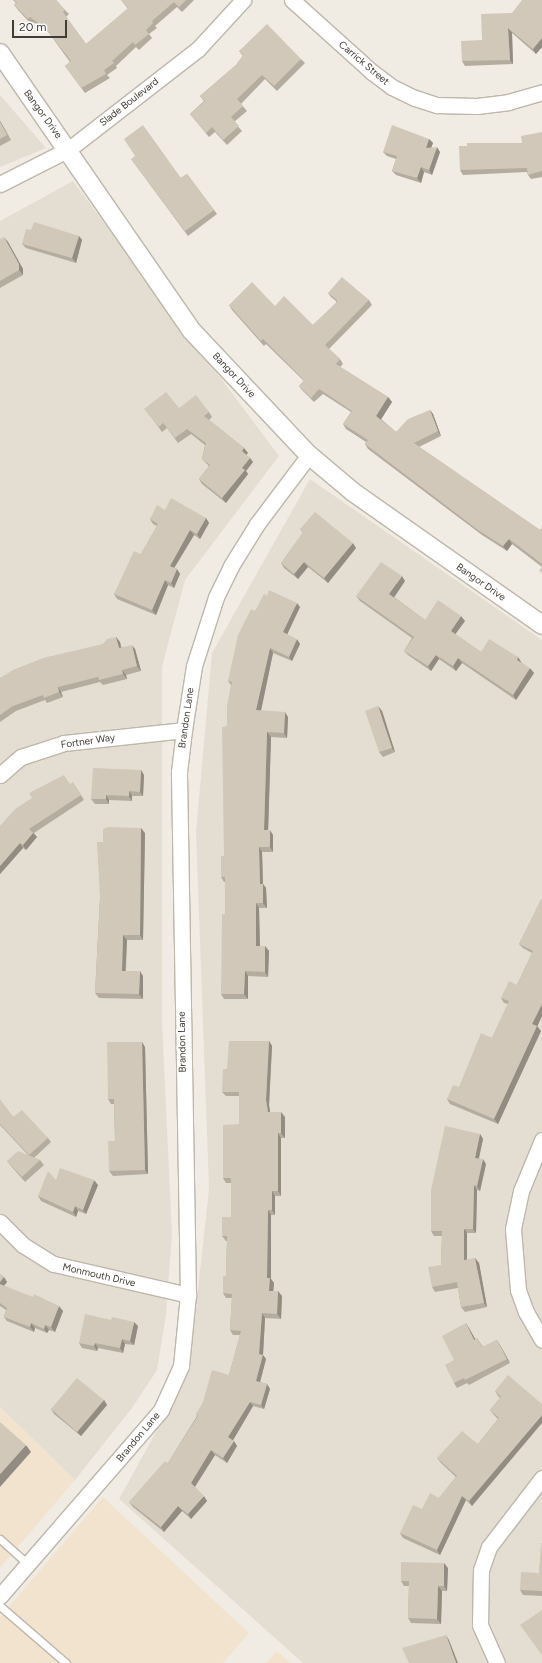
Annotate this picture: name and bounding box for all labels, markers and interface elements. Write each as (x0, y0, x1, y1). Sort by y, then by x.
scale bar (14, 12, 69, 38)
text: 20 m (19, 20, 47, 34)
street label: Carrick Street (336, 38, 392, 88)
street label: Slade Boulevard (97, 75, 161, 129)
street label: Bangor Drive (21, 87, 65, 141)
street label: Bangor Drive (210, 350, 258, 400)
street label: Bangor Drive (454, 561, 508, 603)
street label: Brandon Lane (176, 687, 196, 749)
street label: Fortner Way (60, 731, 116, 751)
street label: Brandon Lane (175, 1011, 189, 1073)
street label: Monmouth Drive (61, 1261, 137, 1289)
street label: Brandon Lane (114, 1410, 162, 1464)

